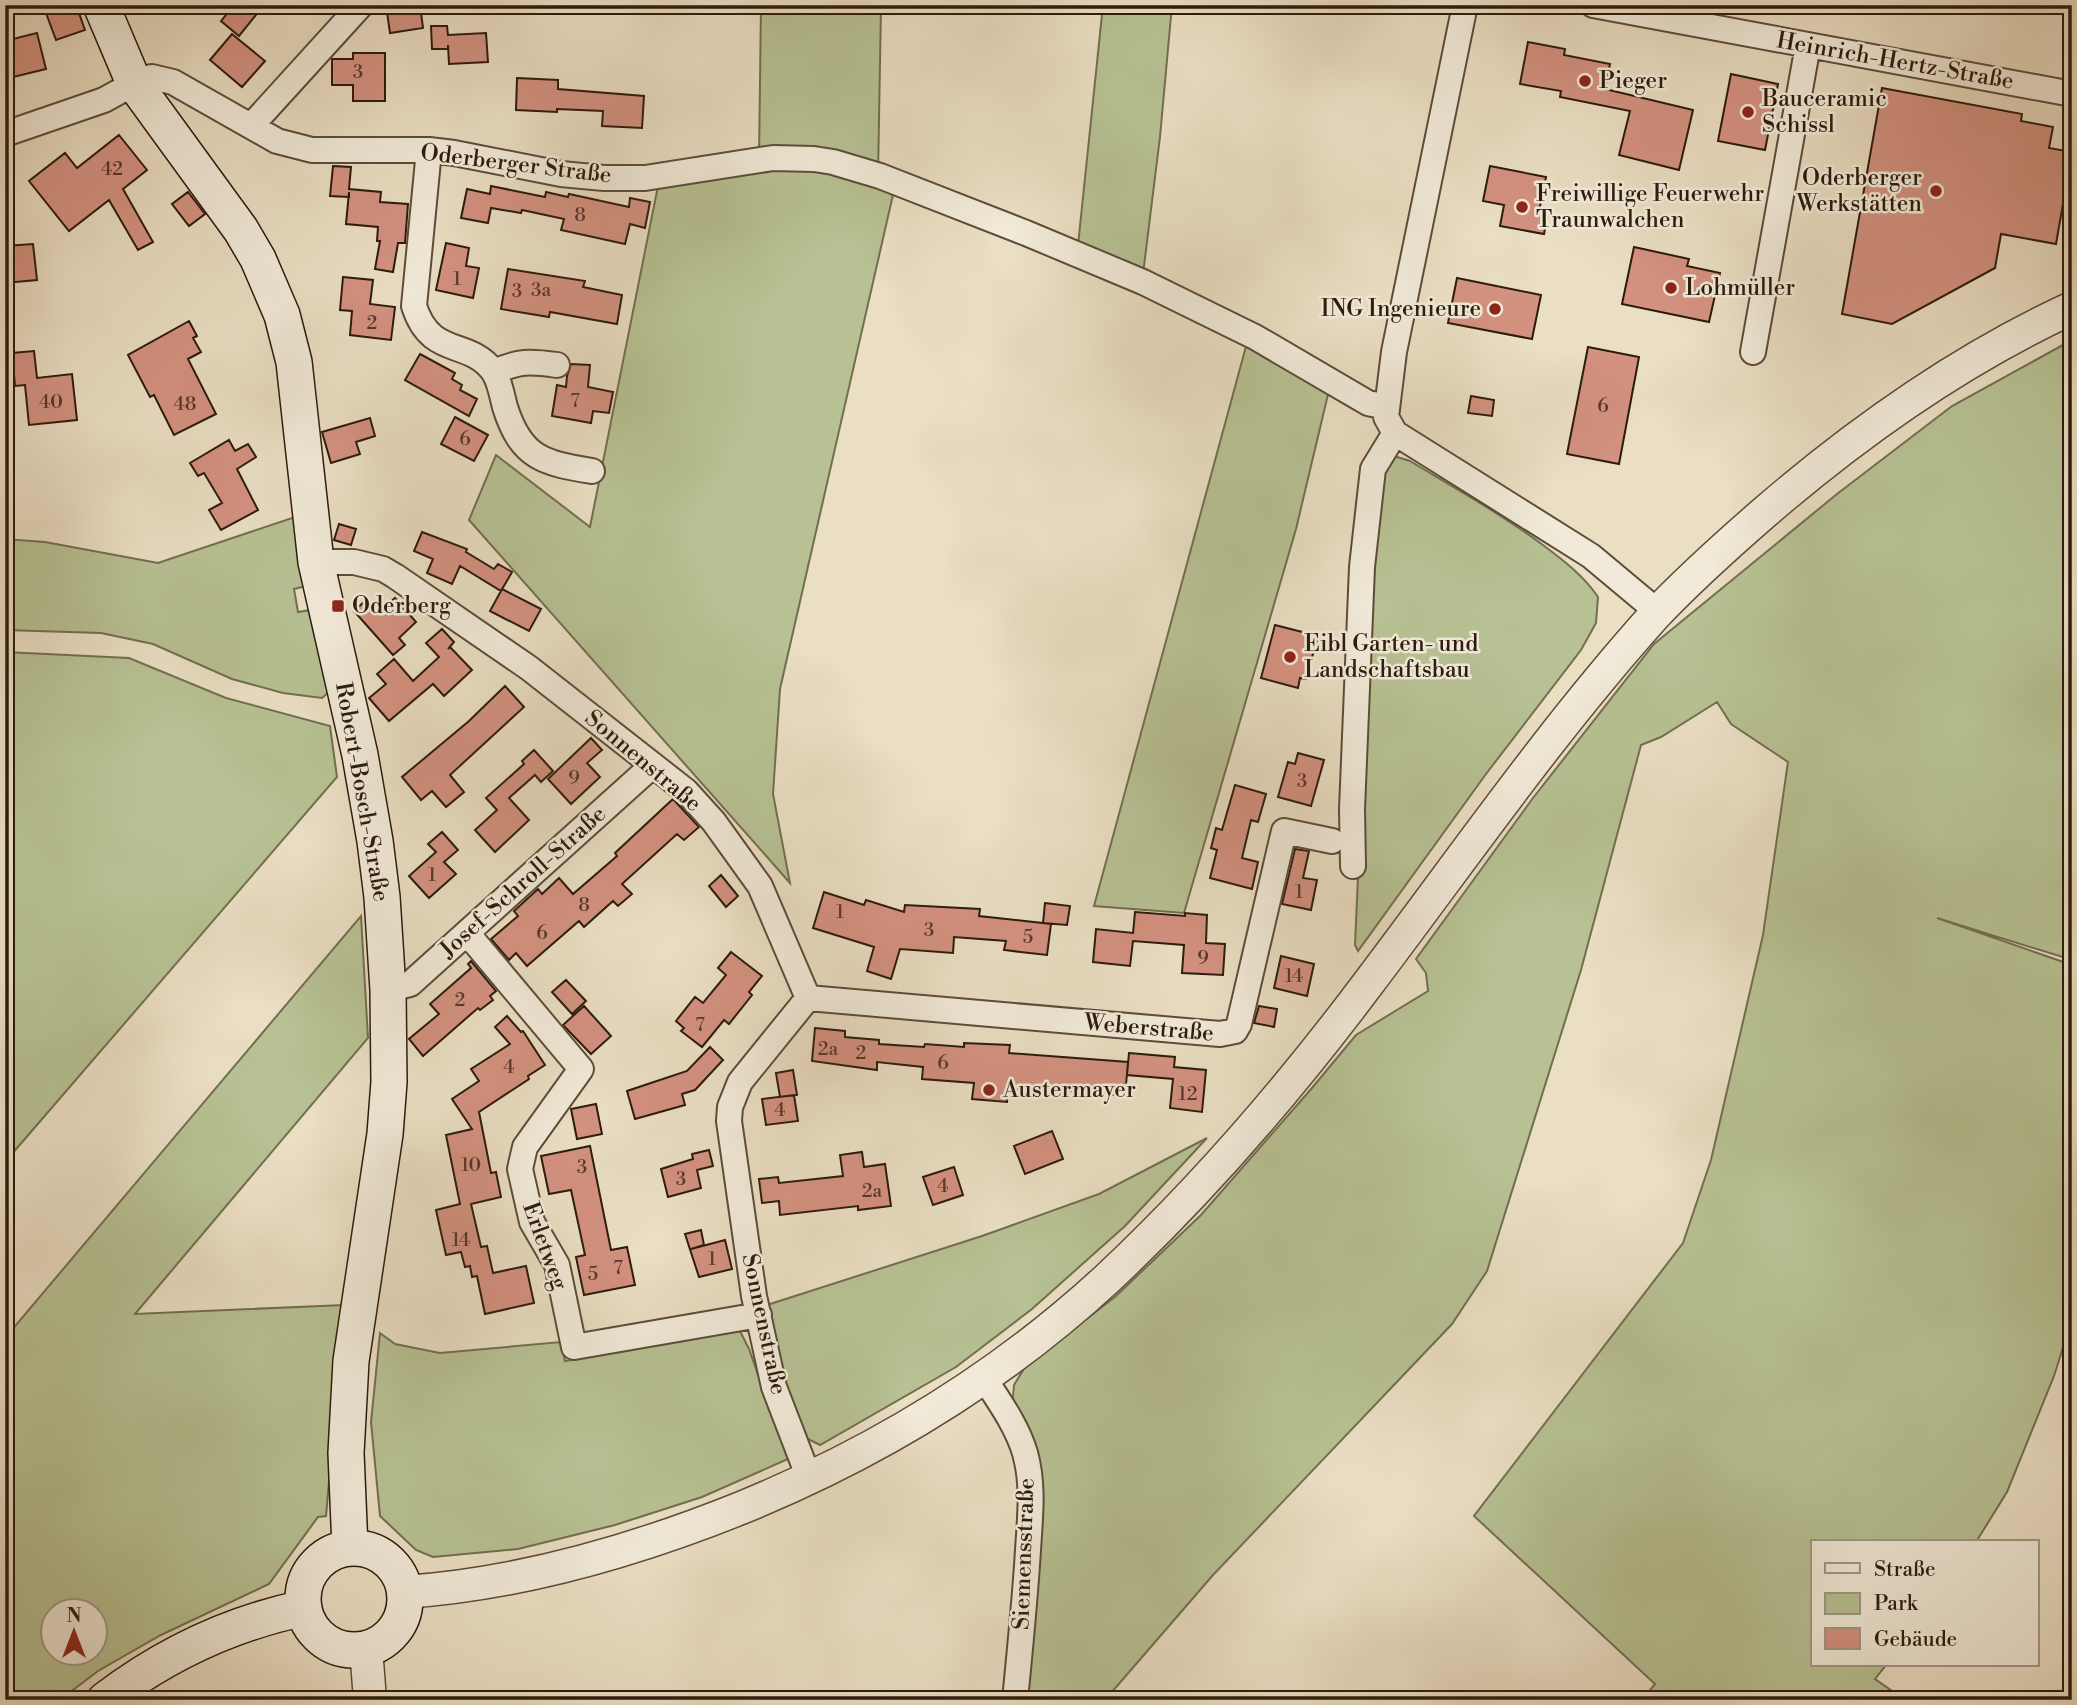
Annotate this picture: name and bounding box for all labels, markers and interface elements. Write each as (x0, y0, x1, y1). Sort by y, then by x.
street label: Heinrich-Hertz-Straße (1774, 26, 2016, 96)
house number: 3 (353, 60, 363, 84)
place label: Pieger (1599, 67, 1667, 95)
marker: Pieger (1577, 73, 1593, 89)
place label: Bauceramic Schissl (1761, 85, 1887, 139)
marker: Bauceramic Schissl (1740, 104, 1756, 120)
street label: Oderberger Straße (419, 138, 613, 190)
house number: 42 (101, 157, 123, 181)
place label: Oderberger Werkstätten (1796, 164, 1922, 218)
place label: Freiwillige Feuerwehr Traunwalchen (1536, 180, 1764, 234)
marker: Oderberger Werkstätten (1928, 183, 1944, 199)
marker: Freiwillige Feuerwehr Traunwalchen (1514, 199, 1530, 215)
house number: 8 (574, 203, 586, 227)
house number: 1 (453, 267, 461, 291)
place label: Lohmüller (1685, 274, 1795, 302)
house number: 3a (531, 278, 551, 302)
house number: 3 (512, 279, 522, 303)
marker: Lohmüller (1663, 280, 1679, 296)
place label: ING Ingenieure (1321, 295, 1481, 323)
marker: ING Ingenieure (1487, 301, 1503, 317)
house number: 2 (367, 311, 377, 335)
house number: 7 (570, 389, 580, 413)
house number: 40 (39, 390, 63, 414)
house number: 48 (174, 392, 196, 416)
house number: 6 (1597, 394, 1609, 418)
house number: 6 (459, 427, 471, 451)
place label: Oderberg (352, 592, 451, 620)
marker: Oderberg (330, 598, 346, 614)
place label: Eibl Garten- und Landschaftsbau (1304, 630, 1478, 684)
marker: Eibl Garten- und Landschaftsbau (1282, 649, 1298, 665)
street label: Robert-Bosch-Straße (329, 680, 395, 904)
street label: Sonnenstraße (579, 704, 707, 818)
house number: 9 (568, 766, 580, 790)
house number: 3 (1297, 769, 1307, 793)
street label: Josef-Schroll-Straße (433, 800, 612, 965)
house number: 1 (428, 863, 436, 887)
house number: 1 (1295, 880, 1303, 904)
house number: 8 (578, 893, 590, 917)
house number: 1 (836, 900, 844, 924)
house number: 3 (924, 918, 934, 942)
house number: 6 (536, 921, 548, 945)
house number: 5 (1023, 925, 1033, 949)
house number: 9 (1197, 946, 1209, 970)
house number: 14 (1285, 964, 1303, 988)
house number: 2 (455, 988, 465, 1012)
street label: Weberstraße (1082, 1008, 1215, 1048)
house number: 7 (695, 1013, 705, 1037)
house number: 2a (818, 1037, 839, 1061)
house number: 2 (856, 1041, 866, 1065)
house number: 6 (937, 1051, 949, 1075)
house number: 4 (503, 1055, 515, 1079)
place label: Austermayer (1002, 1076, 1136, 1104)
marker: Austermayer (981, 1082, 997, 1098)
house number: 12 (1178, 1082, 1198, 1106)
house number: 4 (774, 1098, 786, 1122)
house number: 10 (461, 1153, 481, 1177)
house number: 3 (577, 1155, 587, 1179)
house number: 3 (676, 1167, 686, 1191)
house number: 4 (937, 1174, 949, 1198)
house number: 2a (862, 1179, 883, 1203)
street label: Erletweg (516, 1198, 574, 1294)
house number: 14 (452, 1228, 470, 1252)
house number: 1 (708, 1247, 716, 1271)
street label: Sonnenstraße (735, 1251, 793, 1397)
house number: 7 (613, 1256, 623, 1280)
house number: 5 (588, 1262, 598, 1286)
street label: Siemensstraße (1007, 1477, 1041, 1631)
legend (1811, 1540, 2038, 1666)
text: Straße (1874, 1557, 1936, 1583)
text: Park (1874, 1591, 1919, 1617)
north arrow (38, 1596, 108, 1666)
text: N (66, 1604, 82, 1628)
text: Gebäude (1874, 1627, 1957, 1653)

